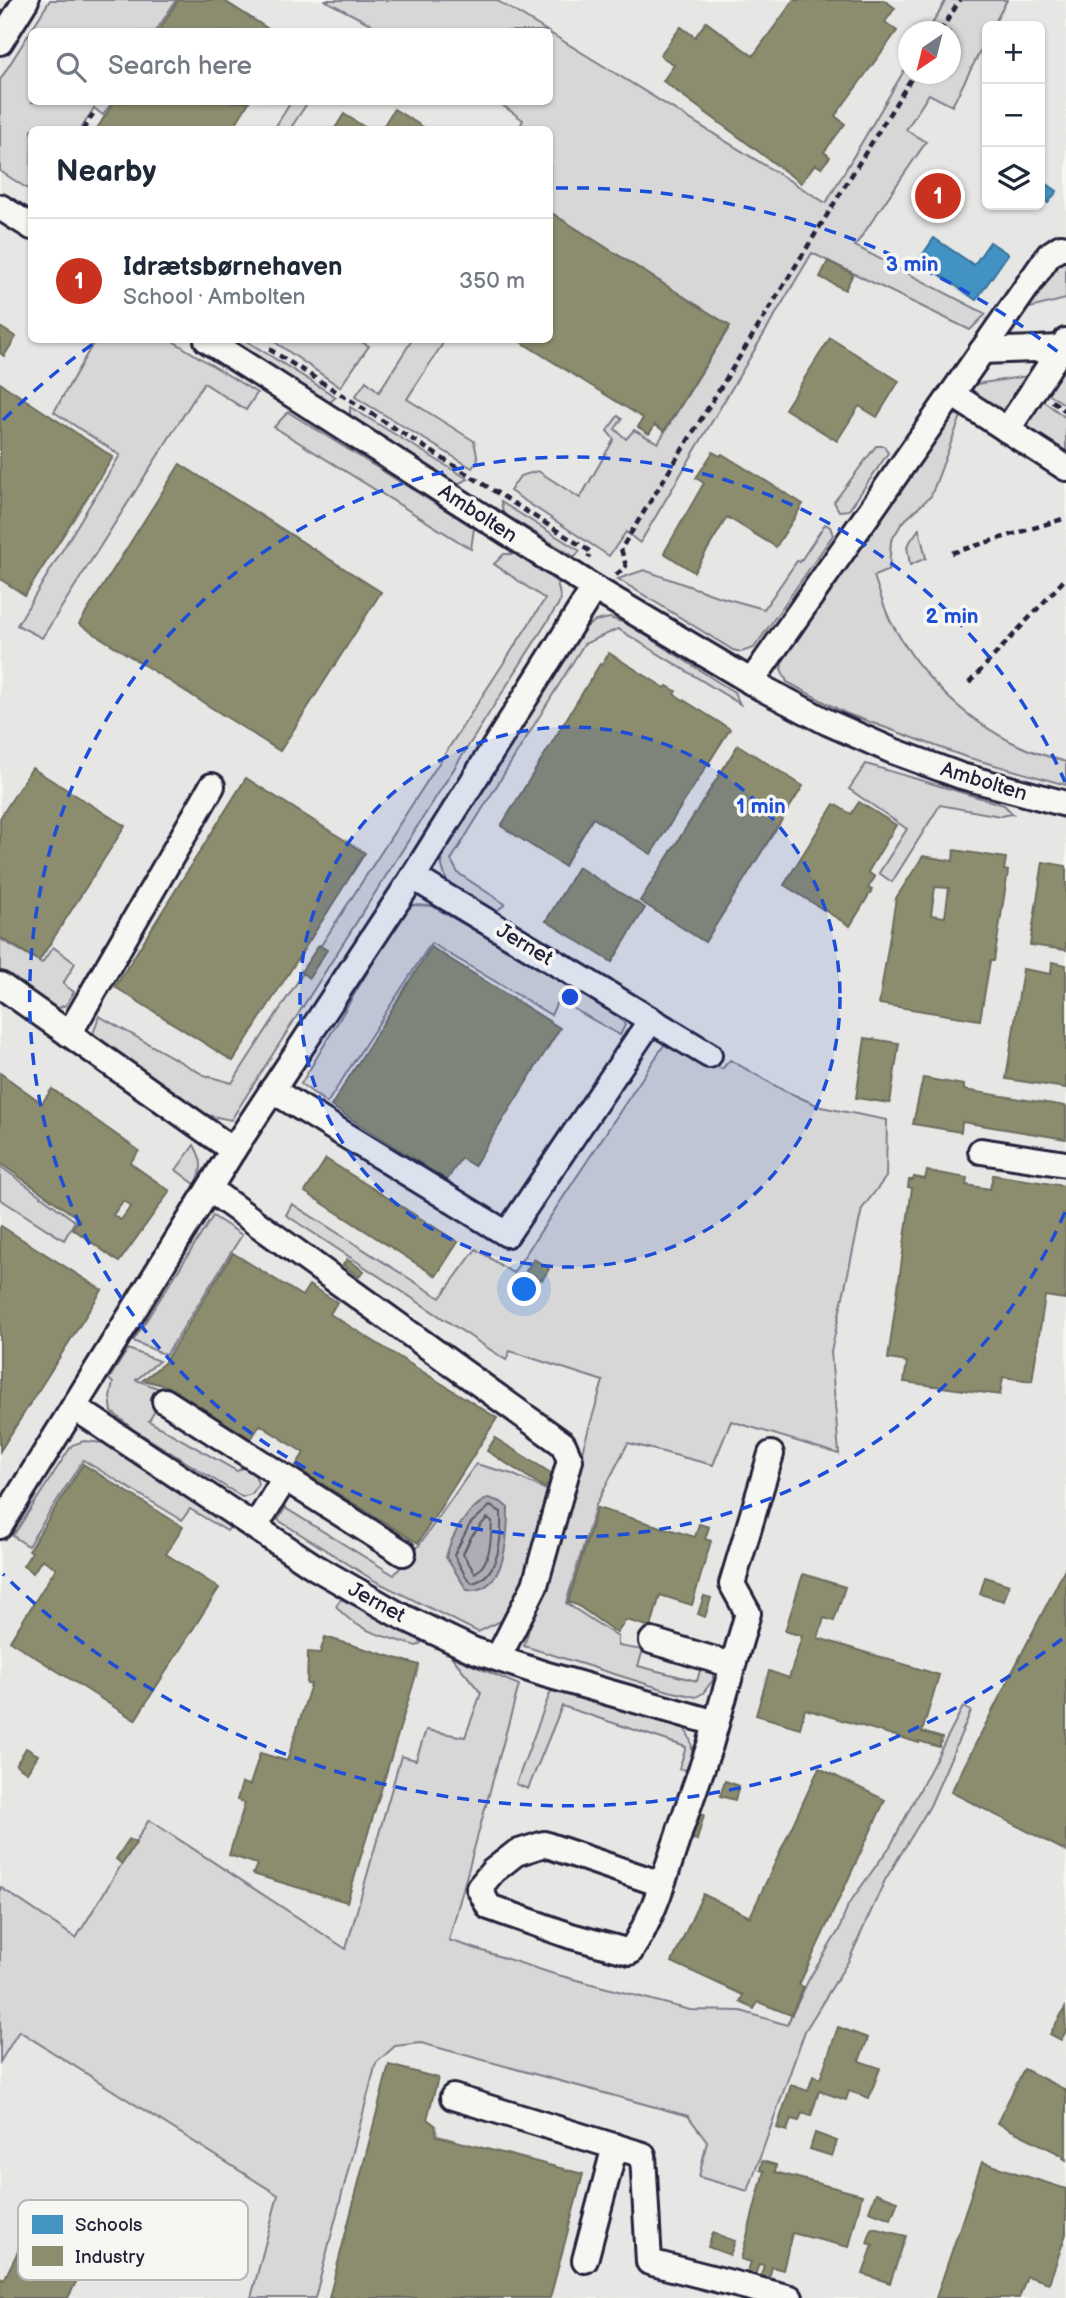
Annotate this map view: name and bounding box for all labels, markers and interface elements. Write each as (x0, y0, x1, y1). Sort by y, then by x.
north arrow (898, 21, 961, 84)
map controls (982, 21, 1045, 210)
button: + (982, 21, 1045, 84)
search box (28, 28, 553, 105)
icon: search (52, 48, 90, 86)
text: Search here (108, 51, 252, 82)
button: − (982, 84, 1045, 147)
button: layers (982, 147, 1045, 210)
text: Nearby (56, 154, 156, 190)
pin: 1 (915, 170, 961, 222)
text: Idrætsbørnehaven (123, 252, 342, 283)
text: 3 min (886, 252, 938, 277)
text: 1 (74, 267, 84, 295)
text: 350 m (459, 267, 525, 295)
text: School · Ambolten (123, 283, 306, 311)
street label: Ambolten (434, 479, 522, 548)
text: 2 min (925, 604, 979, 629)
street label: Ambolten (938, 757, 1030, 806)
text: 1 min (736, 794, 786, 819)
street label: Jernet (492, 918, 558, 971)
centre of rings (558, 985, 582, 1009)
your location (507, 1272, 541, 1306)
street label: Jernet (344, 1577, 410, 1629)
legend (18, 2200, 248, 2280)
text: Schools (75, 2214, 142, 2237)
text: Industry (75, 2246, 145, 2269)

